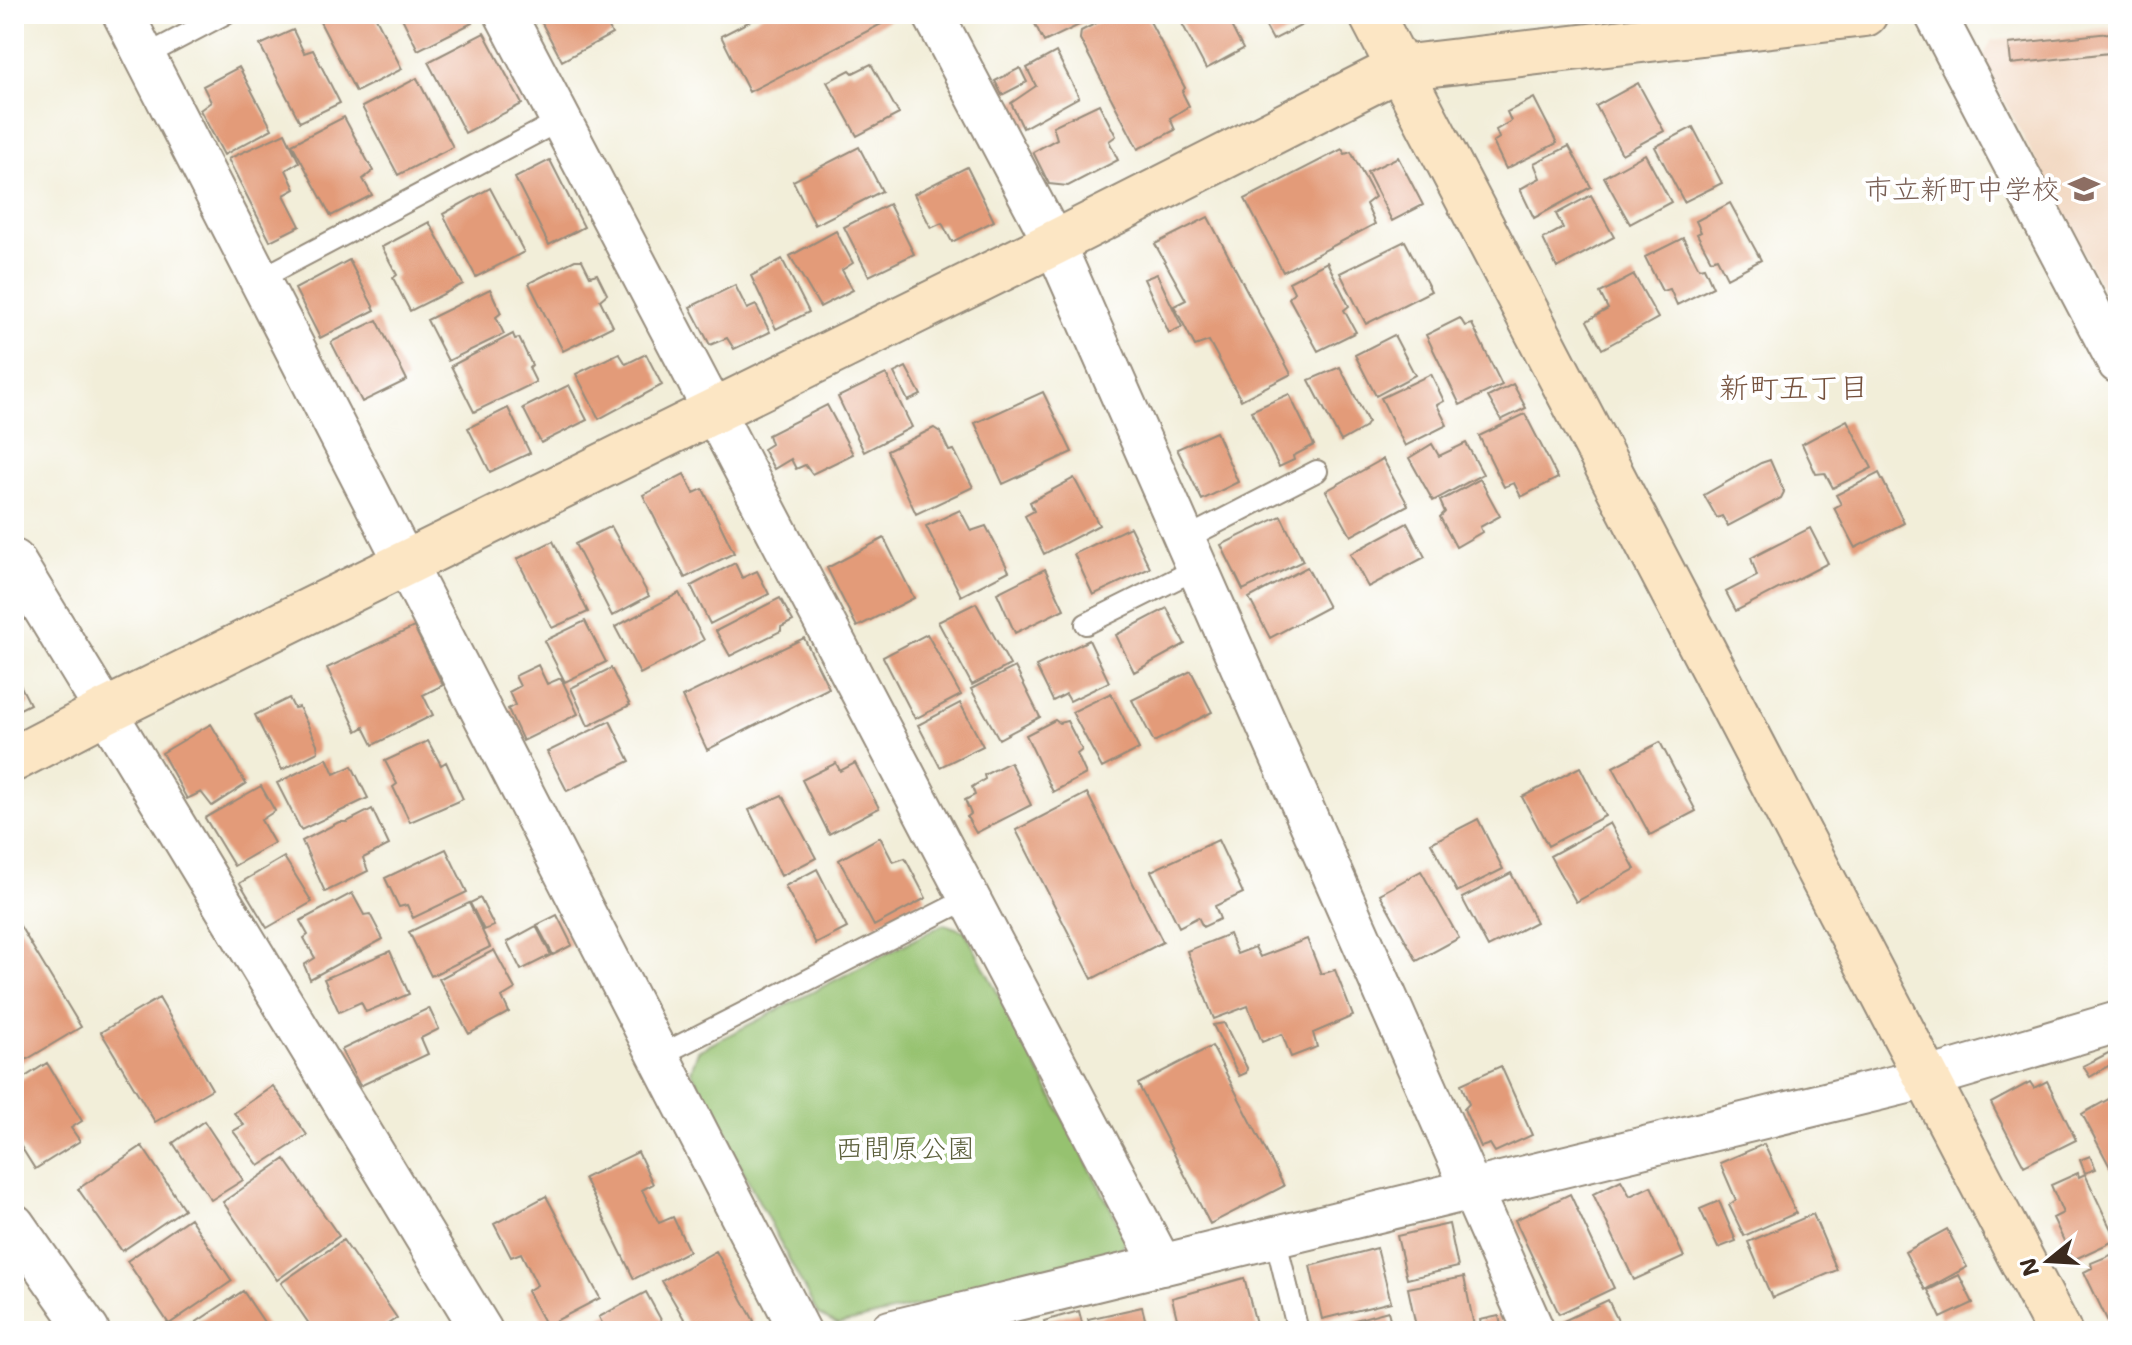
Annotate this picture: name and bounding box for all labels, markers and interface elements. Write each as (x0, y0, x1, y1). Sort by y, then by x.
place label: 市立新町中学校 (1864, 170, 2060, 208)
school or university icon: 市立新町中学校 (2067, 172, 2101, 206)
district label: 新町五丁目 (1719, 367, 1869, 408)
park label: 西間原公園 (835, 1129, 975, 1167)
north arrow (2008, 1221, 2088, 1301)
text: N (2013, 1254, 2046, 1280)

